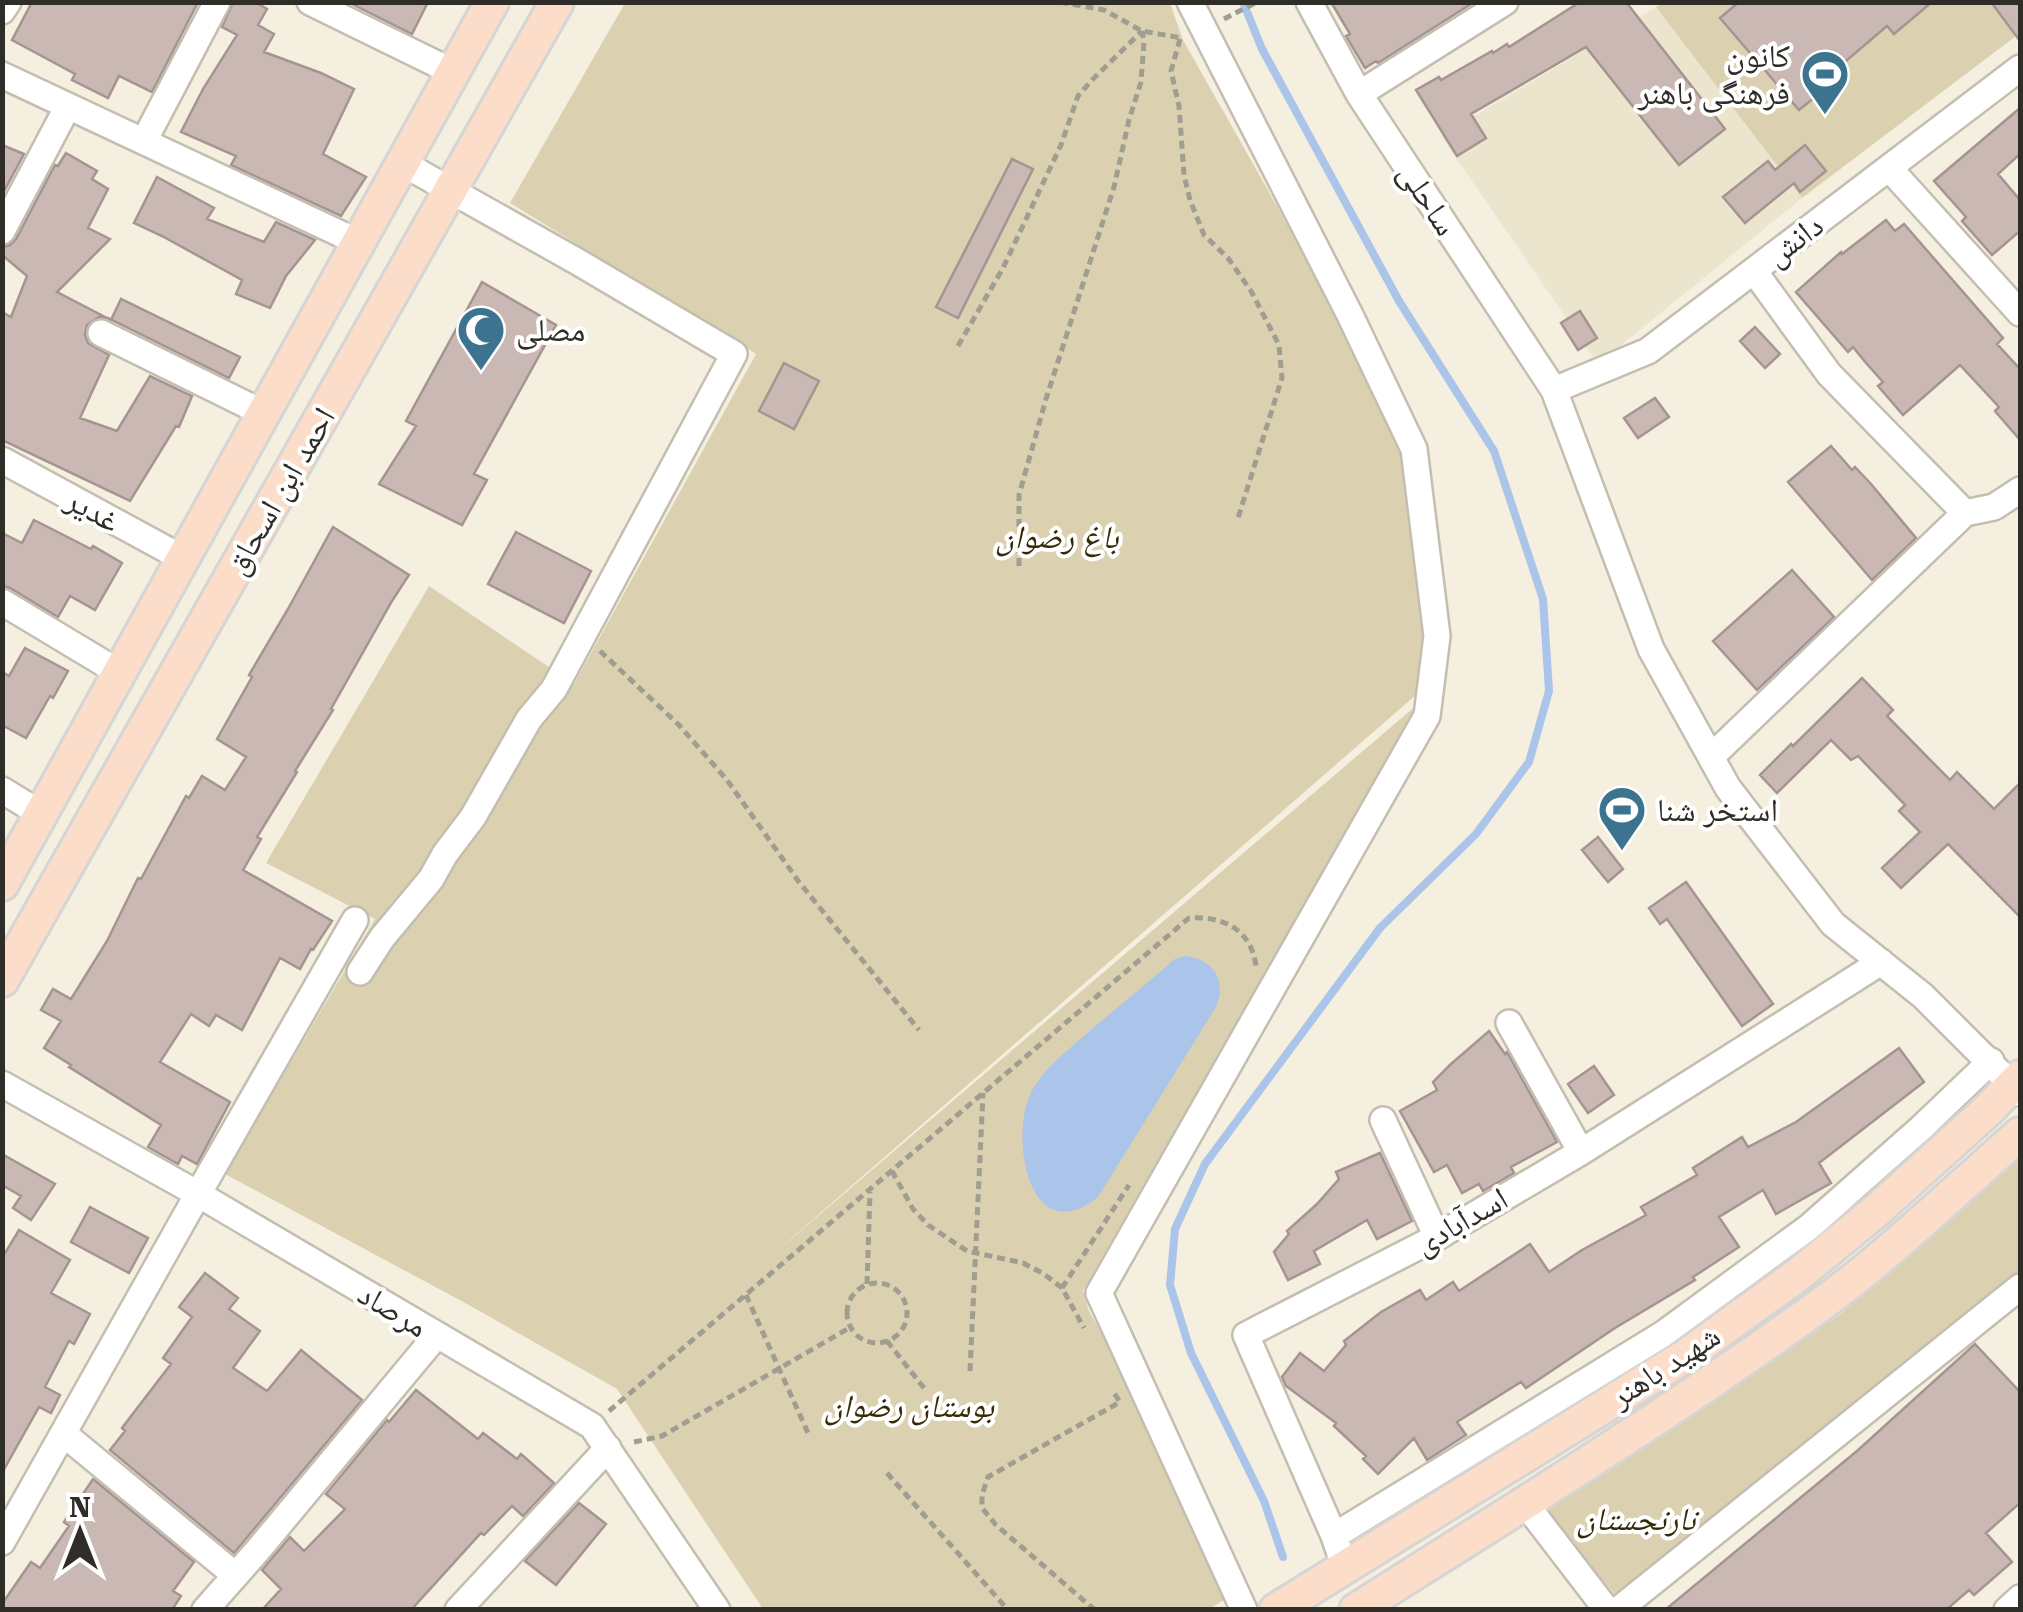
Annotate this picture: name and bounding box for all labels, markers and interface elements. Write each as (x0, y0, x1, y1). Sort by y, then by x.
place label: کانون فرهنگی باهنر (1637, 37, 1790, 113)
sports icon: کانون فرهنگی باهنر (1799, 48, 1851, 116)
street label: ساحلی (1390, 155, 1466, 243)
street label: دانش (1758, 206, 1831, 275)
mosque icon: مصلی (455, 304, 507, 372)
place label: مصلی (516, 311, 585, 350)
street label: احمد ابن اسحاق (217, 401, 344, 582)
street label: غدیر (59, 480, 126, 540)
park label: باغ رضوان (995, 518, 1119, 558)
sports icon: استخر شنا (1596, 784, 1648, 852)
place label: استخر شنا (1657, 791, 1778, 829)
street label: اسدآبادی (1408, 1179, 1514, 1263)
street label: مرصاد (351, 1275, 435, 1345)
street label: شهید باهنر (1602, 1316, 1727, 1416)
park label: بوستان رضوان (824, 1387, 994, 1426)
north arrow (30, 1482, 130, 1582)
text: N (69, 1491, 91, 1524)
park label: نارنجستان (1577, 1500, 1700, 1539)

